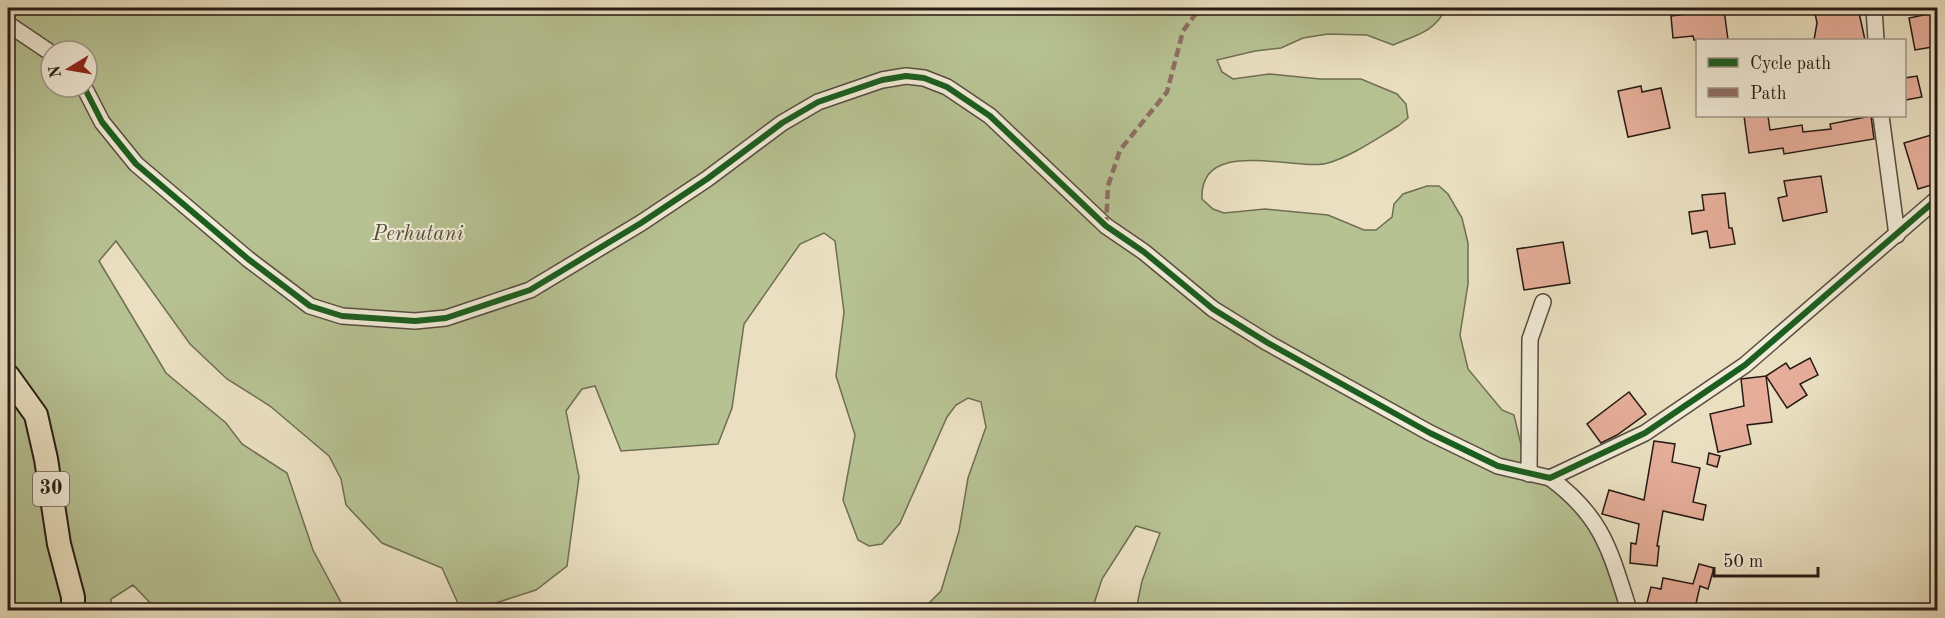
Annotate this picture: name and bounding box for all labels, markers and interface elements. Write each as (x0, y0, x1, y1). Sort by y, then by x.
north arrow (39, 39, 99, 99)
legend (1696, 39, 1906, 117)
text: Cycle path (1750, 55, 1831, 73)
text: N (47, 63, 65, 79)
text: Path (1750, 85, 1787, 103)
park label: Perhutani (371, 224, 464, 245)
road number: 30 (33, 472, 69, 506)
scale bar (1714, 540, 1818, 578)
text: 50 m (1723, 553, 1763, 571)

